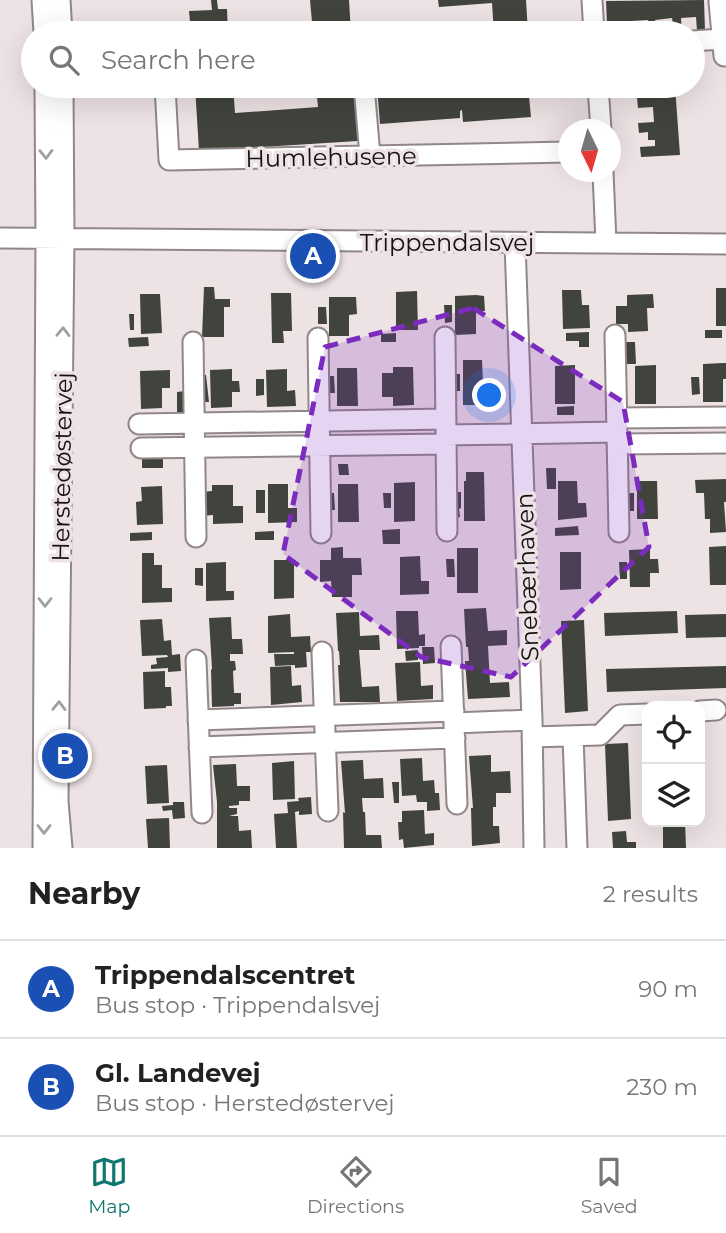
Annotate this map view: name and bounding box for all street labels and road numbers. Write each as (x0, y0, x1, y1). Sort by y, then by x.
street label: Humlehusene (245, 141, 417, 173)
street label: Trippendalsvej (360, 228, 534, 257)
street label: Herstedøstervej (46, 372, 78, 562)
street label: Snebærhaven (510, 492, 544, 662)

